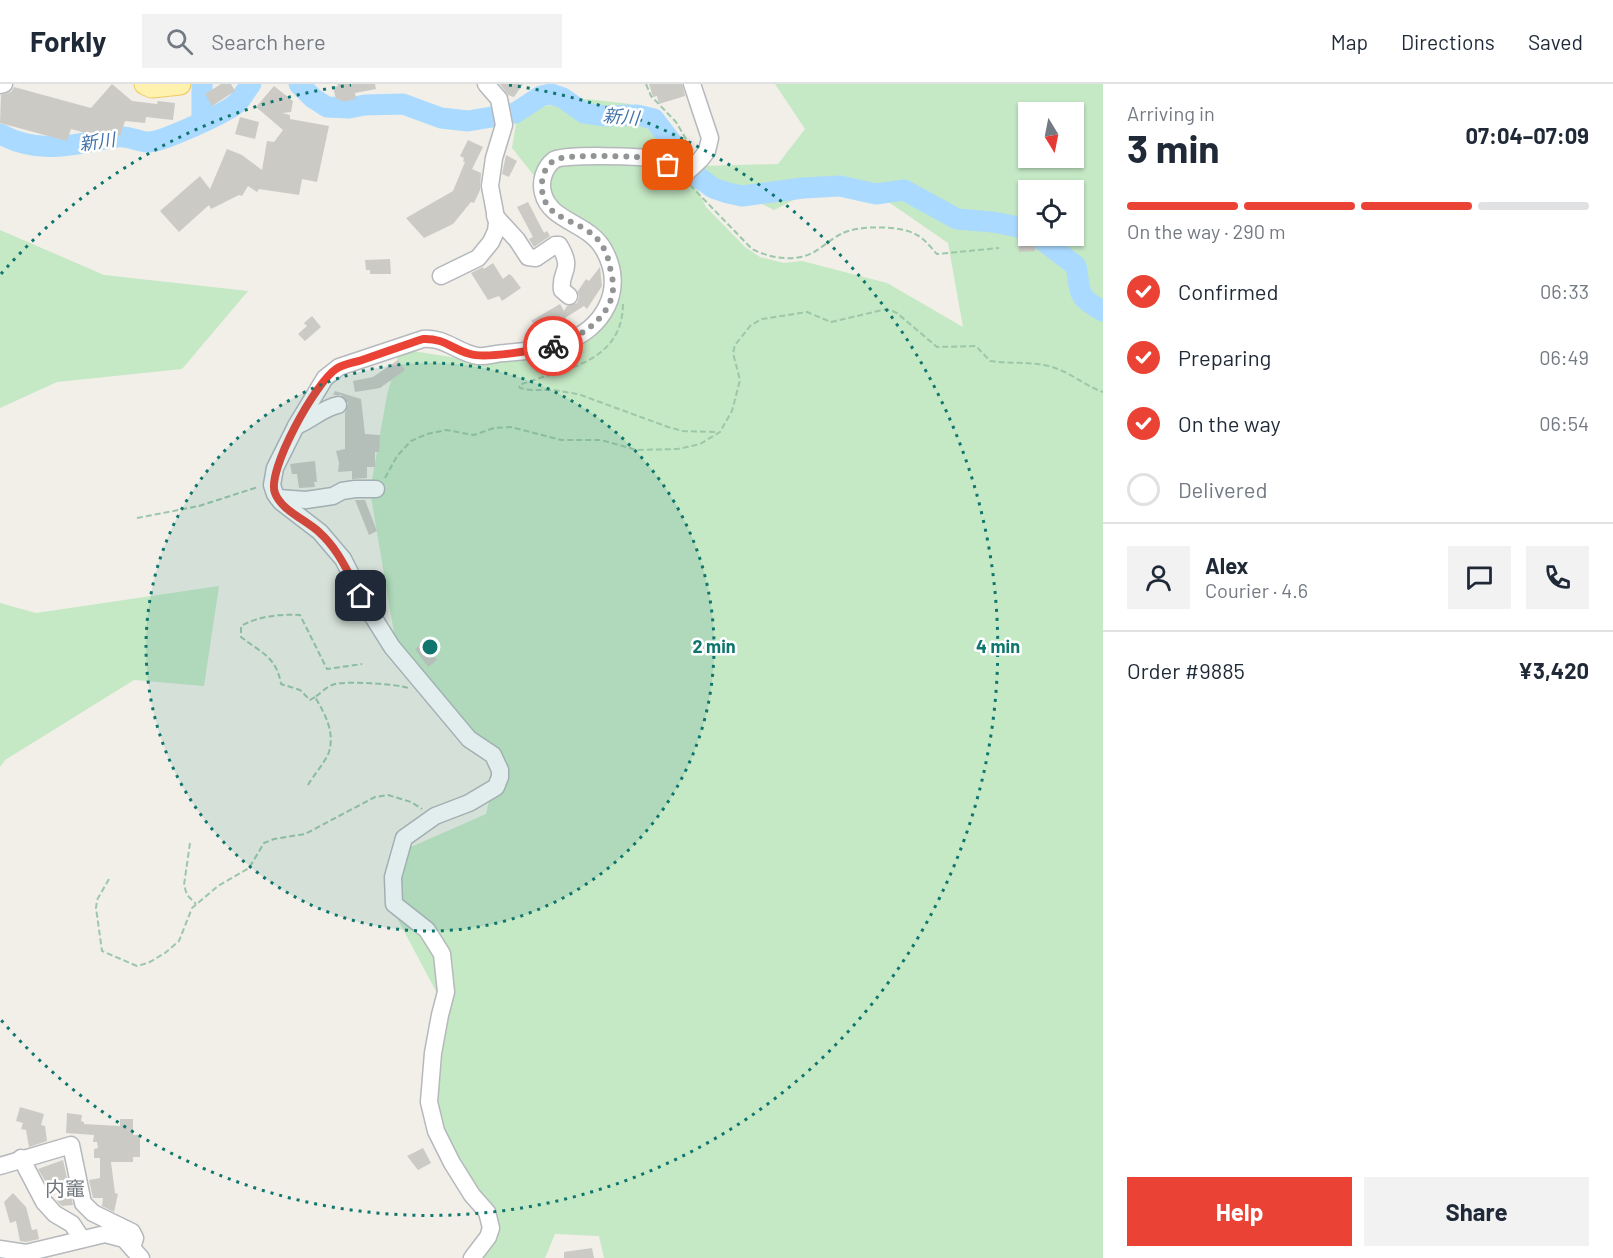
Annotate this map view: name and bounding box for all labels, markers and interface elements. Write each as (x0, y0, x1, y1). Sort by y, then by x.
search box (142, 14, 562, 68)
text: Forkly (30, 24, 106, 58)
icon: search (163, 25, 196, 58)
text: Search here (211, 28, 326, 54)
text: Map (1331, 29, 1368, 54)
text: Directions (1401, 29, 1495, 54)
text: Saved (1528, 29, 1583, 54)
text: Arriving in (1127, 101, 1215, 125)
north arrow (1018, 102, 1084, 168)
map controls (1018, 102, 1084, 246)
water label: 新川 (602, 103, 642, 129)
text: 07:04–07:09 (1466, 122, 1589, 148)
text: 3 min (1127, 124, 1220, 171)
water label: 新川 (78, 127, 118, 154)
pin (642, 139, 693, 190)
icon: bag (651, 148, 684, 181)
button: locate (1018, 180, 1084, 246)
text: On the way · 290 m (1127, 219, 1286, 243)
icon: check (1127, 275, 1160, 308)
text: Confirmed (1178, 278, 1278, 304)
text: 06:33 (1540, 279, 1589, 303)
courier (523, 316, 583, 376)
icon: bike (537, 330, 570, 363)
icon: check (1127, 341, 1160, 374)
text: Preparing (1178, 344, 1271, 370)
text: 06:49 (1539, 345, 1589, 369)
icon: check (1127, 407, 1160, 440)
text: On the way (1178, 410, 1281, 436)
text: 06:54 (1539, 411, 1589, 435)
text: Delivered (1178, 476, 1267, 502)
button: person (1127, 546, 1190, 609)
button: chat (1448, 546, 1511, 609)
button: phone (1526, 546, 1589, 609)
text: Alex (1205, 552, 1248, 578)
pin (335, 570, 386, 621)
text: Courier · 4.6 (1205, 578, 1308, 602)
icon: home (344, 579, 377, 612)
text: 2 min (692, 635, 736, 657)
text: 4 min (976, 635, 1020, 657)
centre of rings (420, 637, 440, 657)
text: Order #9885 (1127, 657, 1245, 683)
text: ¥3,420 (1518, 657, 1589, 683)
district label: 内竈 (45, 1176, 85, 1200)
button: Help (1127, 1177, 1352, 1246)
button: Share (1364, 1177, 1589, 1246)

